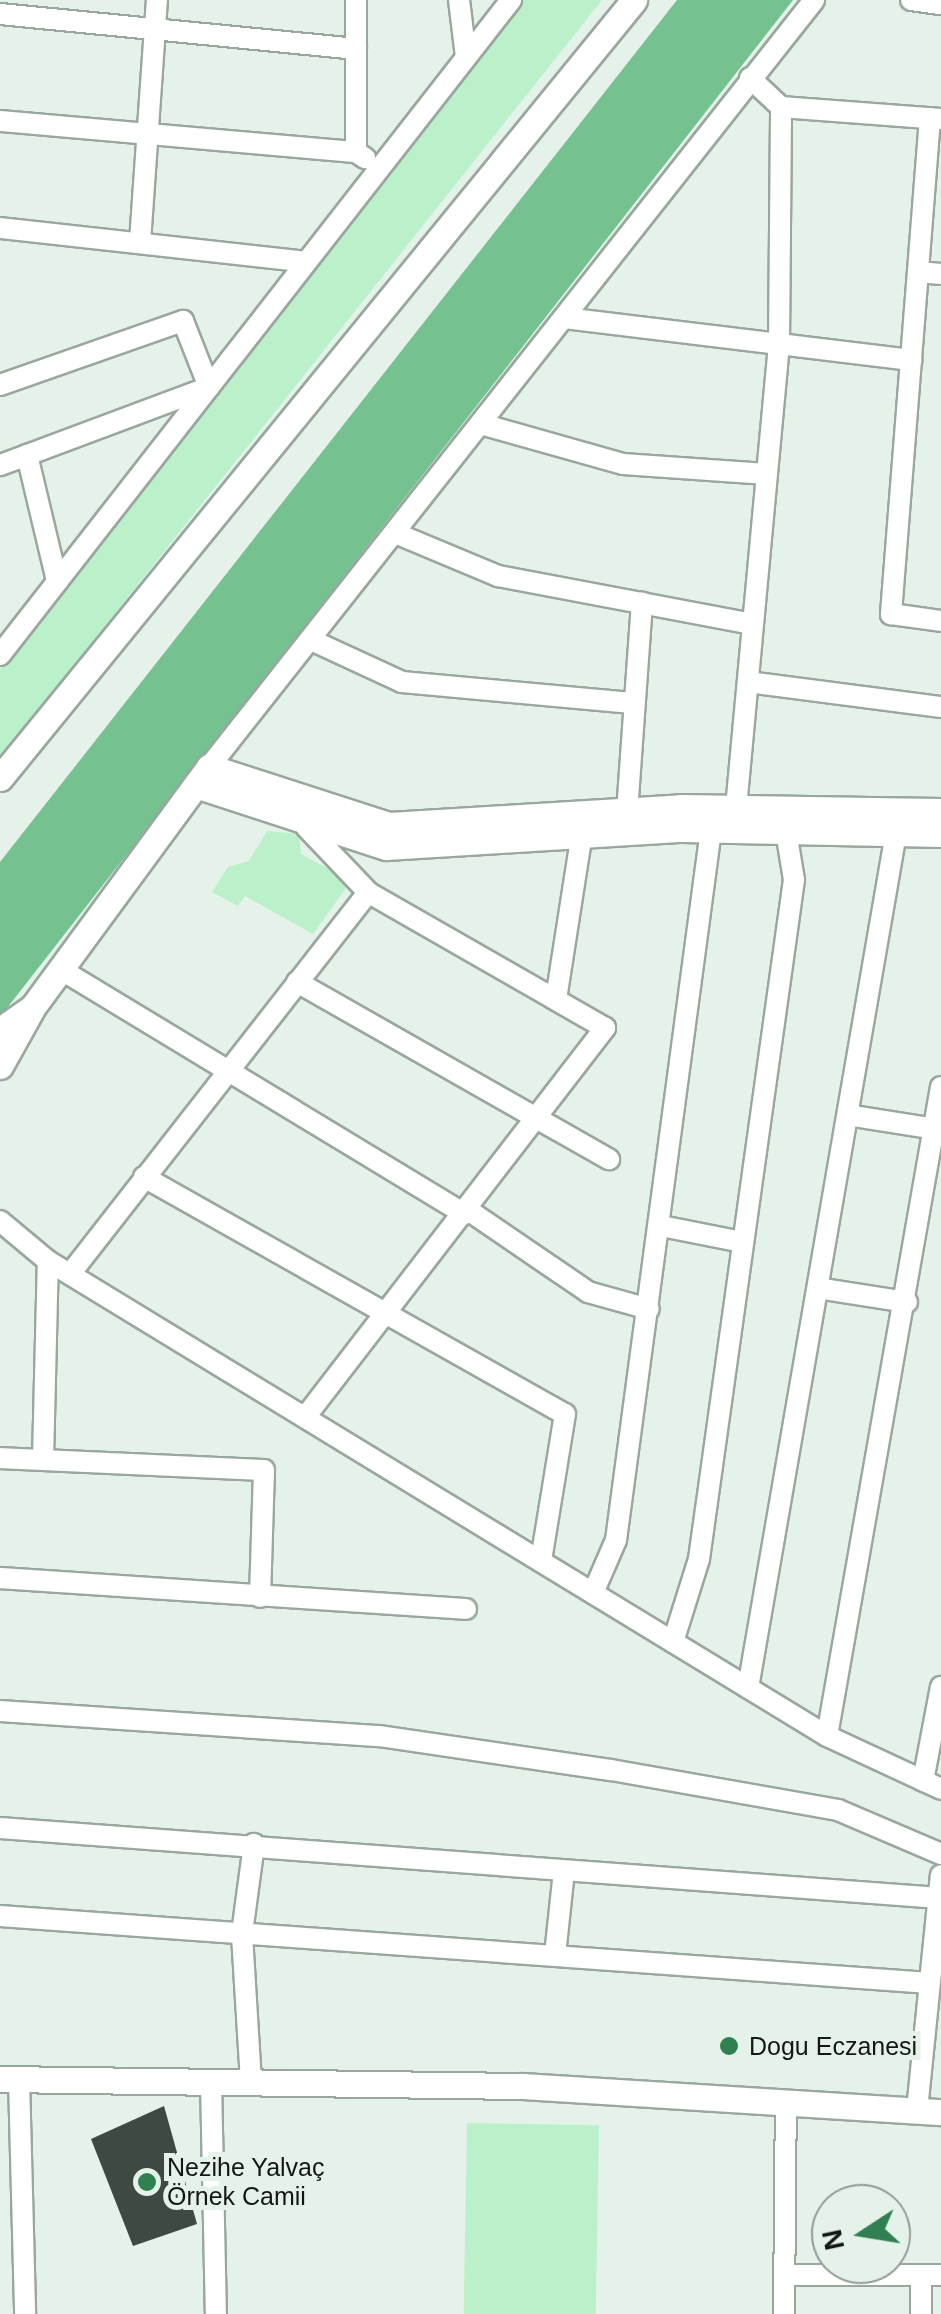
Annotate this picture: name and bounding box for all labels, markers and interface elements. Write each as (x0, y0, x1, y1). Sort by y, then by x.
place label: Dogu Eczanesi (749, 2031, 917, 2061)
marker: Dogu Eczanesi (718, 2035, 740, 2057)
place label: Nezihe Yalvaç Örnek Camii (167, 2153, 325, 2212)
marker: Nezihe Yalvaç Örnek Camii (136, 2171, 158, 2193)
north arrow (811, 2184, 911, 2284)
text: N (816, 2227, 850, 2253)

